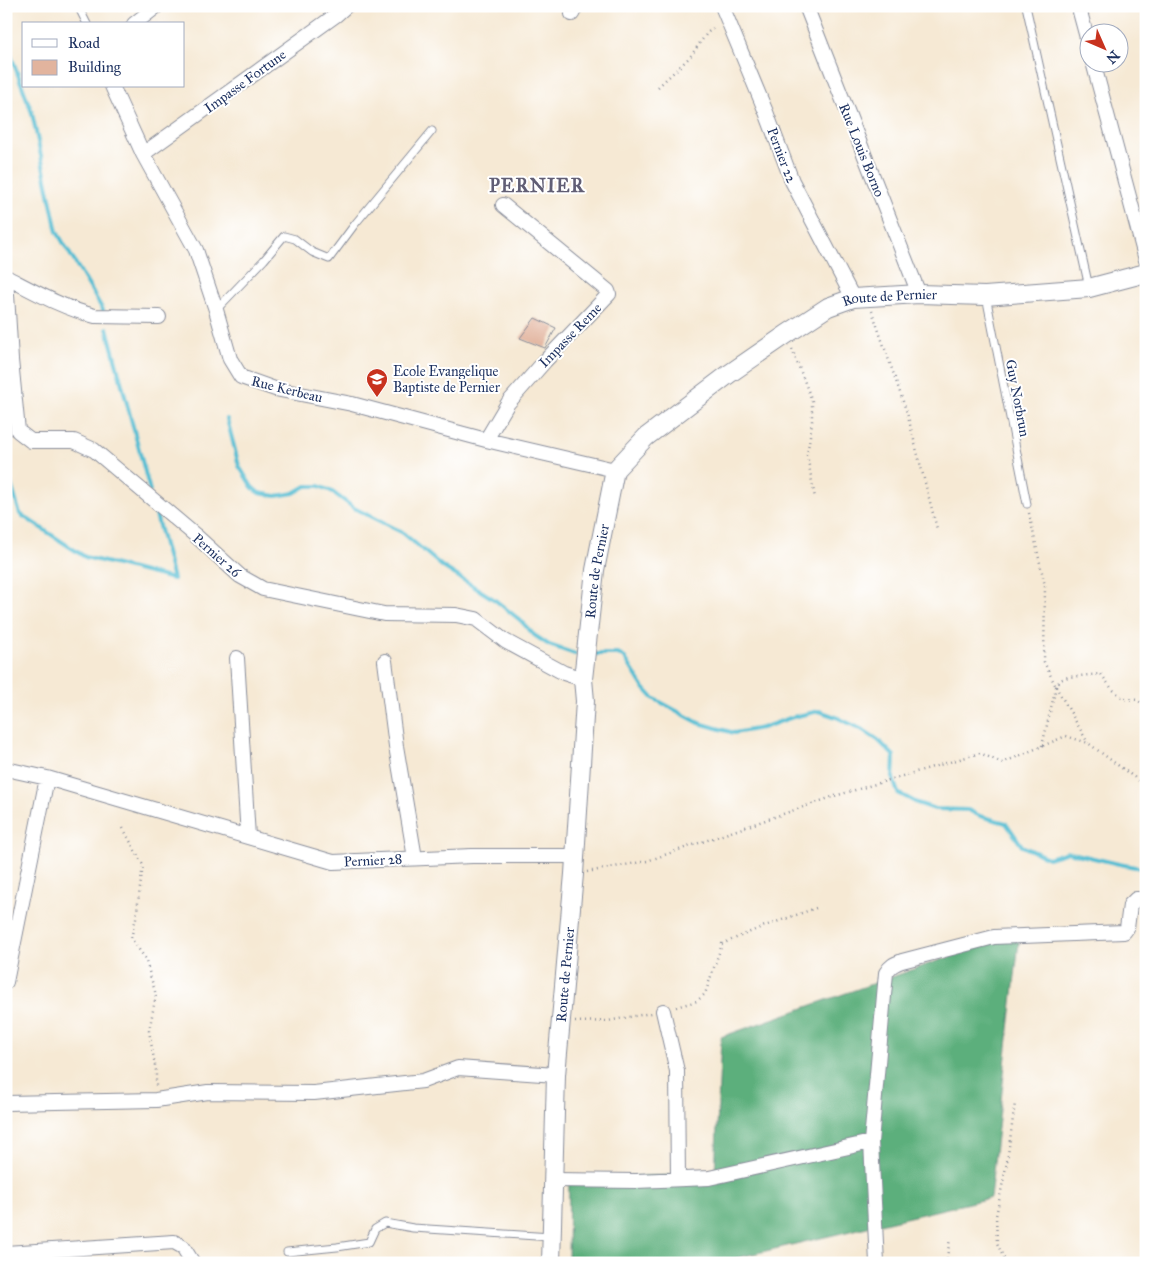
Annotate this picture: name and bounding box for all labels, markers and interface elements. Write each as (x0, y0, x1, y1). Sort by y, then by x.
legend (22, 22, 185, 88)
north arrow (1080, 22, 1130, 72)
text: Road (68, 34, 100, 52)
street label: Impasse Fortune (201, 46, 290, 117)
text: N (1103, 47, 1123, 67)
text: Building (68, 58, 122, 76)
street label: Rue Louis Borno (835, 101, 888, 199)
street label: Pernier 22 (763, 125, 800, 185)
district label: PERNIER (489, 174, 586, 197)
street label: Route de Pernier (840, 286, 938, 310)
street label: Impasse Reme (535, 300, 605, 371)
street label: Guy Norbrun (1002, 358, 1033, 439)
place label: Ecole Evangelique Baptiste de Pernier (393, 363, 501, 396)
school or university icon: Ecole Evangelique Baptiste de Pernier (365, 367, 389, 398)
street label: Rue Kerbeau (249, 372, 325, 407)
street label: Route de Pernier (582, 522, 613, 619)
street label: Pernier 26 (189, 530, 245, 581)
street label: Pernier 28 (343, 850, 403, 871)
street label: Route de Pernier (553, 926, 578, 1023)

